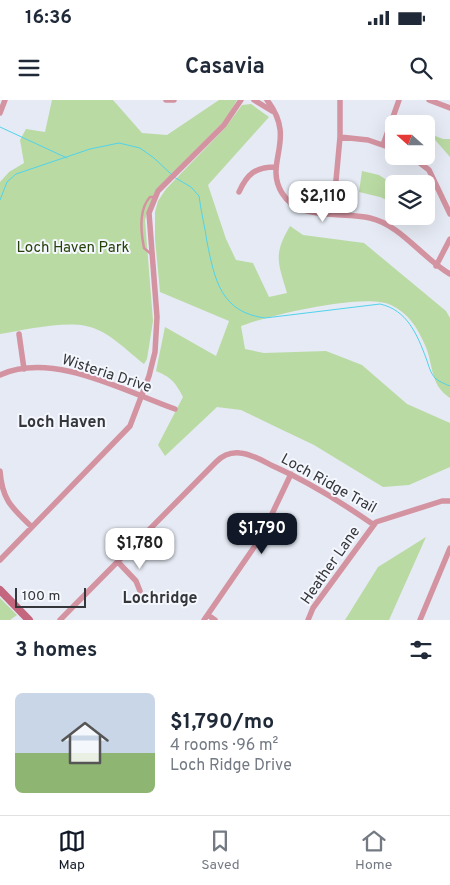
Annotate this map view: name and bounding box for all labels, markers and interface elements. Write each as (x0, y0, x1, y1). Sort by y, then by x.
text: 16:36 (25, 6, 72, 30)
icon: menu (15, 54, 43, 82)
text: Casavia (185, 54, 265, 81)
icon: search (407, 54, 435, 82)
north arrow (385, 115, 435, 165)
map controls (385, 115, 435, 225)
button: layers (385, 175, 435, 225)
pin: $2,110 (282, 180, 364, 223)
text: $2,110 (300, 187, 346, 207)
park label: Loch Haven Park (16, 239, 130, 258)
street label: Wisteria Drive (59, 351, 154, 398)
district label: Loch Haven (18, 413, 106, 433)
street label: Loch Ridge Trail (277, 450, 380, 518)
pin: $1,790 (221, 512, 303, 555)
text: $1,790 (238, 519, 286, 539)
street label: Heather Lane (297, 523, 365, 609)
pin: $1,780 (99, 528, 181, 570)
text: $1,780 (116, 534, 164, 554)
scale bar (15, 585, 86, 608)
text: 100 m (22, 588, 60, 605)
district label: Lochridge (123, 589, 197, 609)
icon: filters (407, 636, 435, 664)
text: 3 homes (15, 637, 97, 664)
text: $1,790/mo (170, 709, 274, 736)
icon: home (55, 713, 115, 773)
text: 4 rooms · 96 m² (170, 736, 278, 756)
text: Loch Ridge Drive (170, 756, 292, 776)
tab: Map (58, 827, 86, 874)
tab: Saved (201, 827, 240, 874)
tab: Home (355, 827, 392, 874)

